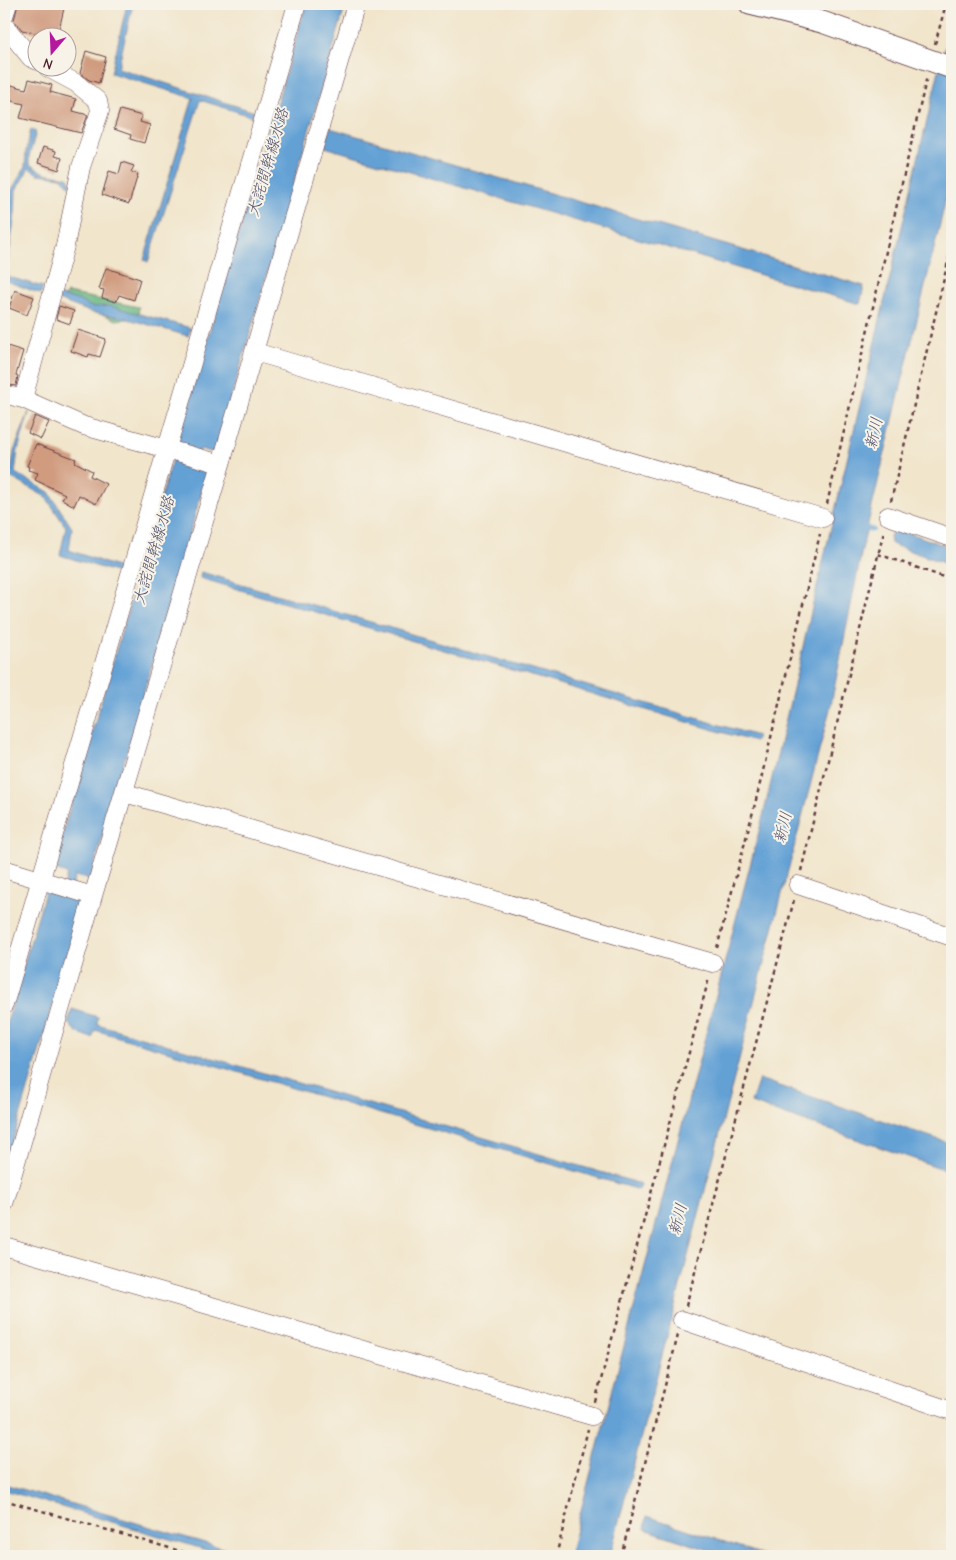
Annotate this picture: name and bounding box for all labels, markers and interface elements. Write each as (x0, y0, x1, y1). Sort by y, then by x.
north arrow (28, 28, 78, 78)
text: N (41, 54, 55, 73)
water label: 大詫間幹線水路 (244, 105, 292, 219)
water label: 新川 (862, 416, 886, 451)
water label: 大詫間幹線水路 (130, 493, 178, 607)
water label: 新川 (770, 810, 796, 845)
water label: 新川 (665, 1201, 691, 1237)

